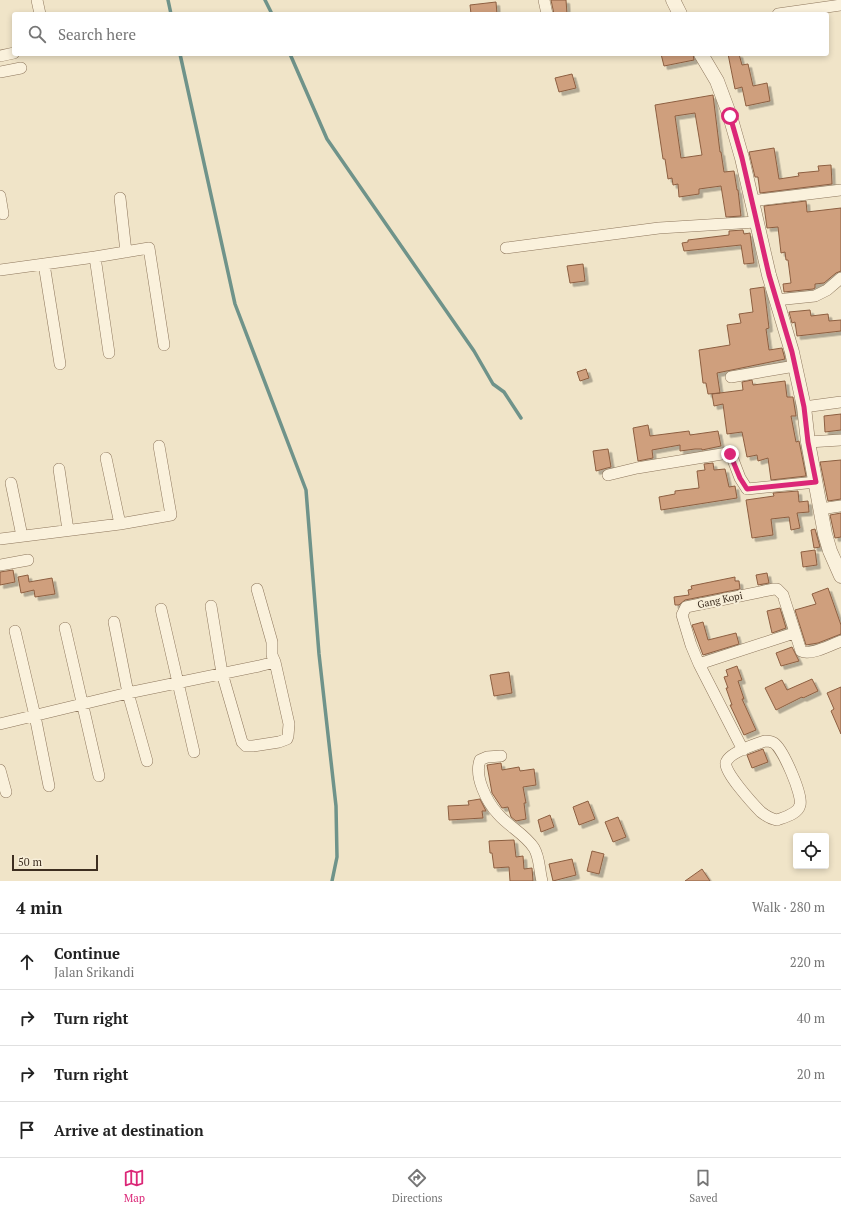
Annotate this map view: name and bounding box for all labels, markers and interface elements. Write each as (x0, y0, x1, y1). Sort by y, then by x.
search box (12, 12, 829, 56)
icon: search (26, 23, 48, 45)
text: Search here (58, 24, 136, 44)
route start (721, 107, 739, 125)
route end (721, 445, 739, 463)
street label: Gang Kopi (696, 589, 744, 611)
map controls (793, 833, 829, 869)
button: locate (793, 833, 829, 869)
scale bar (12, 853, 98, 872)
text: 50 m (18, 855, 42, 869)
text: 4 min (16, 896, 63, 919)
text: Walk · 280 m (752, 898, 825, 916)
text: Continue (54, 943, 120, 963)
icon: ahead (16, 951, 38, 973)
text: 220 m (790, 953, 825, 971)
text: Jalan Srikandi (54, 963, 134, 981)
icon: right (16, 1007, 38, 1029)
text: Turn right (54, 1008, 129, 1028)
text: 40 m (797, 1009, 825, 1027)
icon: right (16, 1063, 38, 1085)
text: Turn right (54, 1064, 129, 1084)
text: 20 m (797, 1065, 825, 1083)
icon: arrive (16, 1119, 38, 1141)
text: Arrive at destination (54, 1120, 204, 1140)
tab: Map (123, 1167, 145, 1205)
tab: Directions (392, 1167, 443, 1205)
tab: Saved (689, 1167, 718, 1205)

